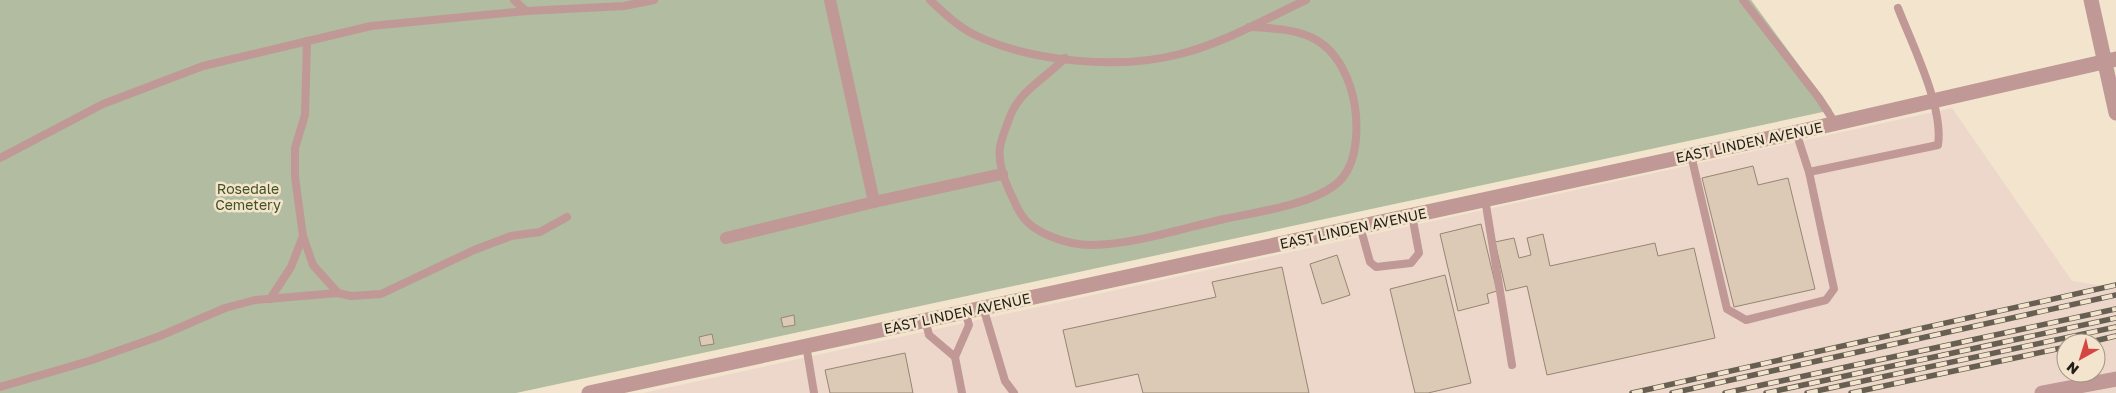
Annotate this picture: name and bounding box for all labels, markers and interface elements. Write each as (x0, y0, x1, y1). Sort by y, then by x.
street label: EAST LINDEN AVENUE (1674, 118, 1824, 166)
park label: Rosedale Cemetery (215, 180, 281, 213)
street label: EAST LINDEN AVENUE (1278, 204, 1428, 252)
street label: EAST LINDEN AVENUE (882, 289, 1032, 337)
north arrow (2056, 333, 2106, 383)
text: N (2063, 359, 2082, 378)

